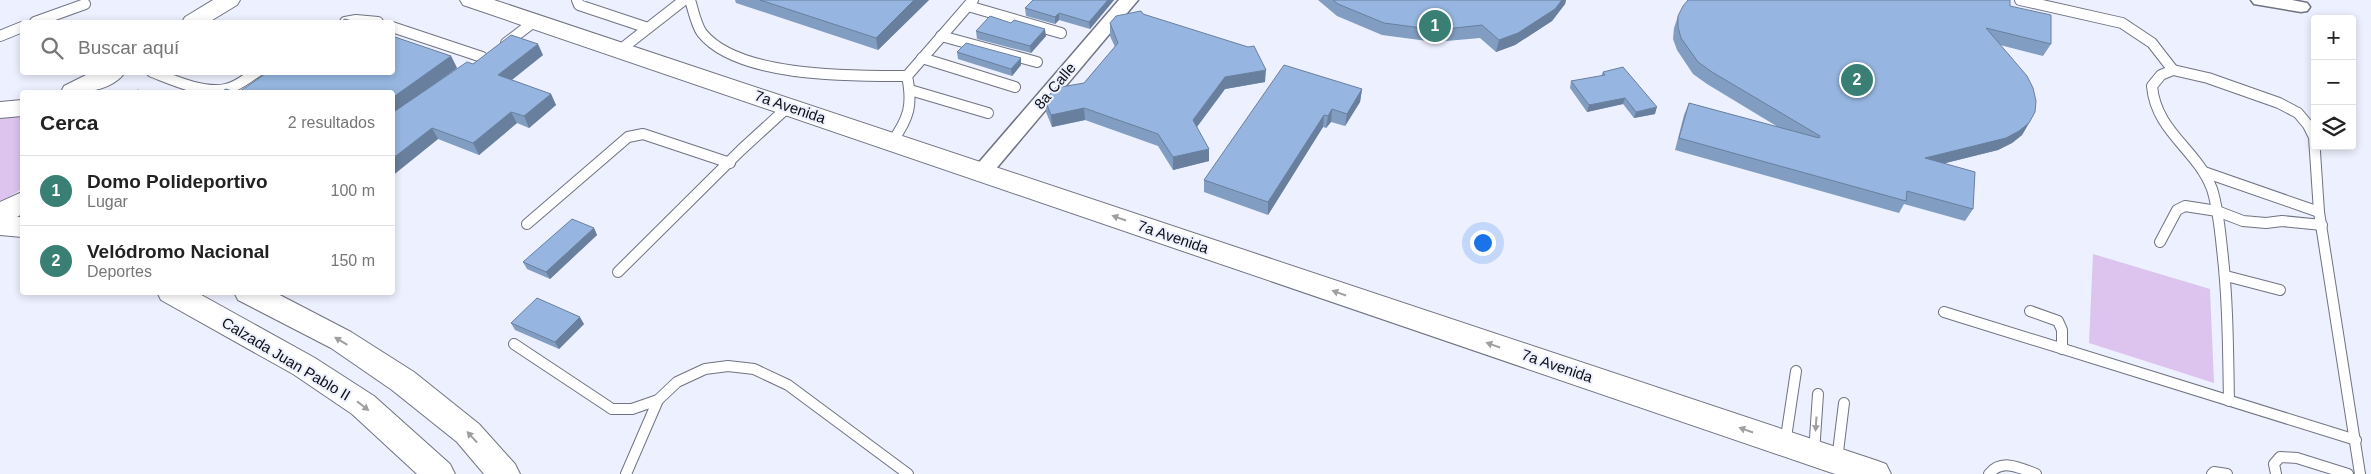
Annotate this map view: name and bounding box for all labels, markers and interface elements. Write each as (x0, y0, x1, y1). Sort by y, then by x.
pin: 1 (1419, 7, 1451, 45)
map controls (2311, 15, 2356, 150)
button: + (2311, 15, 2356, 60)
search box (20, 20, 395, 75)
icon: search (38, 34, 66, 62)
text: Buscar aquí (78, 37, 179, 58)
street label: 8a Calle (1030, 59, 1079, 112)
button: − (2311, 60, 2356, 105)
pin: 2 (1841, 61, 1873, 99)
street label: 7a Avenida (752, 86, 829, 127)
button: layers (2311, 105, 2356, 150)
text: Cerca (40, 111, 98, 134)
text: 2 resultados (288, 114, 375, 131)
text: Domo Polideportivo (87, 171, 268, 192)
text: 1 (52, 182, 60, 199)
text: 100 m (331, 182, 375, 199)
text: Lugar (87, 193, 128, 210)
one-way arrow (1111, 214, 1126, 222)
street label: 7a Avenida (1135, 216, 1212, 257)
your location (1470, 230, 1496, 256)
text: Velódromo Nacional (87, 241, 270, 262)
text: 2 (52, 252, 60, 269)
text: 150 m (331, 252, 375, 269)
text: Deportes (87, 263, 152, 280)
one-way arrow (1331, 289, 1346, 297)
street label: Calzada Juan Pablo II (219, 313, 354, 404)
one-way arrow (335, 336, 348, 345)
one-way arrow (1485, 341, 1500, 349)
street label: 7a Avenida (1519, 345, 1596, 386)
one-way arrow (356, 400, 369, 411)
one-way arrow (1811, 416, 1819, 432)
one-way arrow (1738, 426, 1753, 434)
one-way arrow (466, 432, 478, 444)

